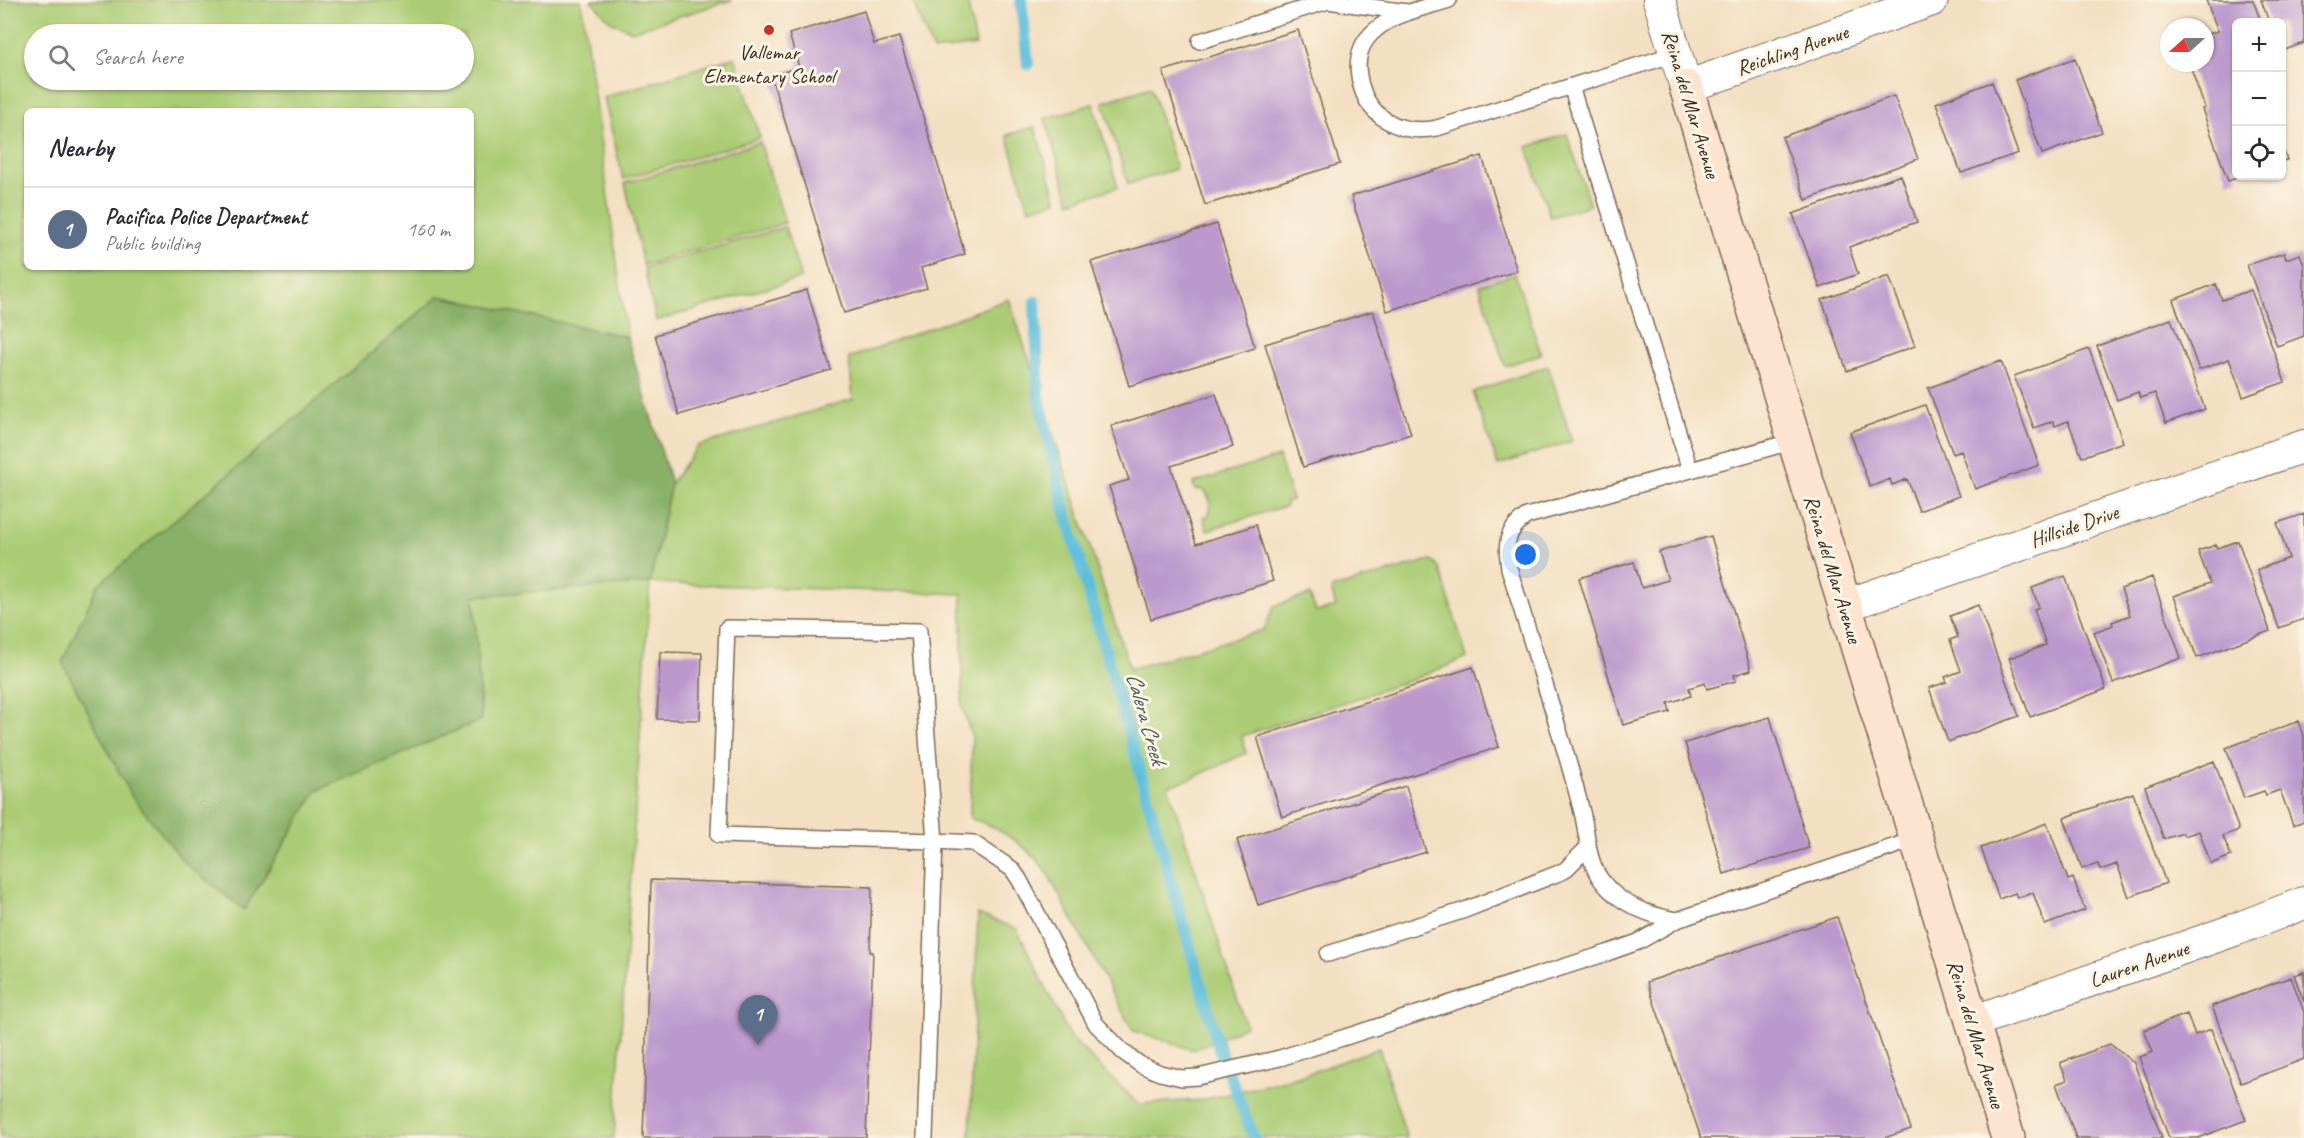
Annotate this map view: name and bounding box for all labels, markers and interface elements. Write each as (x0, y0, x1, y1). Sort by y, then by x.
street label: Reichling Avenue (1733, 18, 1852, 81)
north arrow (2160, 18, 2214, 72)
map controls (2232, 18, 2286, 180)
button: + (2232, 18, 2286, 72)
marker: Vallemar Elementary School (762, 23, 776, 37)
search box (24, 24, 474, 90)
street label: Reina del Mar Avenue (1656, 27, 1726, 182)
place label: Vallemar Elementary School (703, 39, 838, 89)
icon: search (45, 41, 78, 74)
text: Search here (93, 43, 183, 71)
button: − (2232, 72, 2286, 126)
button: locate (2232, 126, 2286, 180)
text: Nearby (48, 131, 113, 164)
text: Pacifica Police Department (105, 203, 307, 231)
text: 1 (63, 217, 72, 242)
text: 160 m (407, 217, 450, 242)
text: Public building (105, 231, 200, 256)
street label: Reina del Mar Avenue (1798, 492, 1868, 647)
street label: Hillside Drive (2026, 498, 2123, 553)
your location (1511, 540, 1540, 569)
water label: Calera Creek (1120, 669, 1174, 771)
street label: Lauren Avenue (2086, 935, 2193, 993)
street label: Reina del Mar Avenue (1941, 957, 2011, 1112)
pin: 1 (738, 996, 777, 1045)

